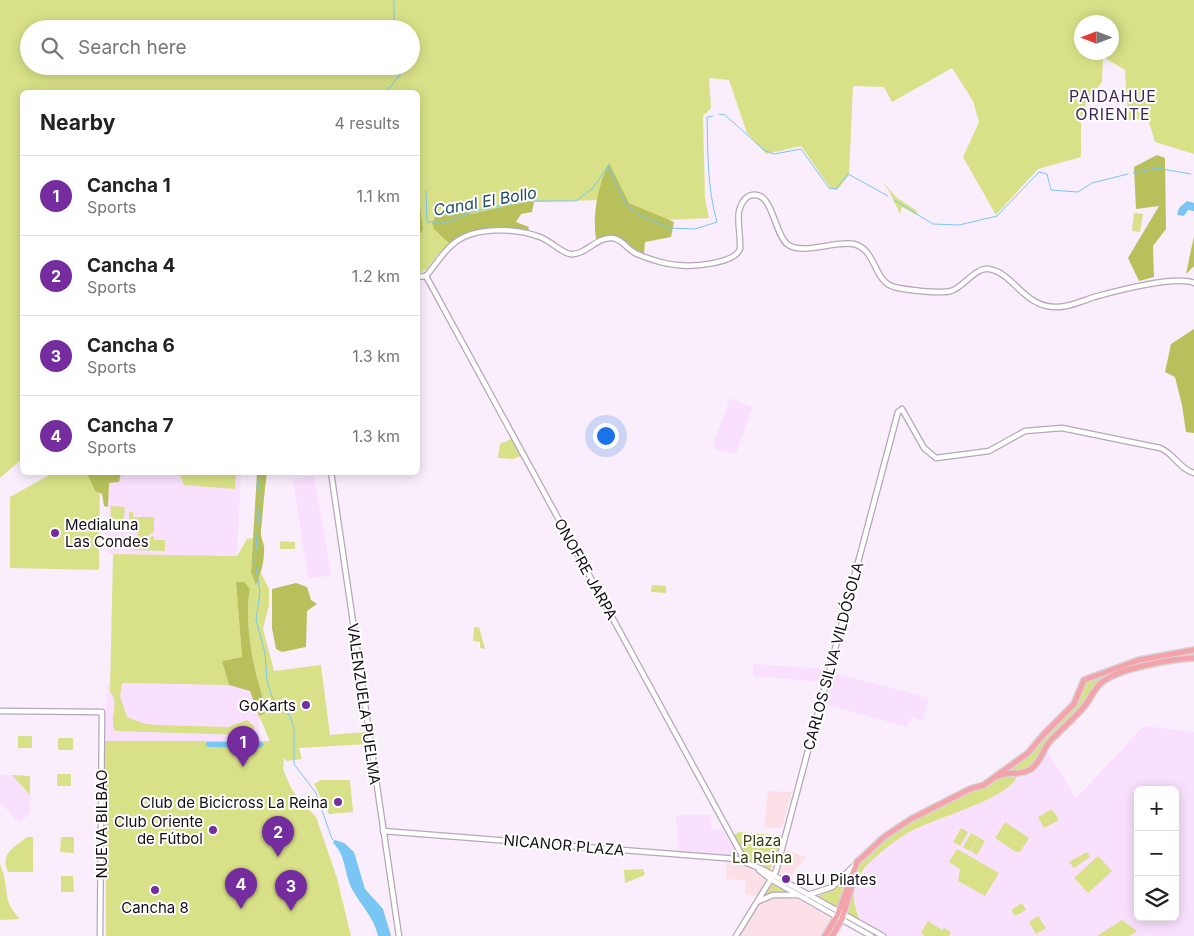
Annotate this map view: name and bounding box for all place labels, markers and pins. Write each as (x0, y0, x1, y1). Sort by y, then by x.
place label: Medialuna Las Condes (65, 515, 149, 551)
marker: Medialuna Las Condes (49, 527, 61, 539)
place label: GoKarts (239, 696, 296, 715)
marker: GoKarts (300, 699, 312, 711)
pin: 1 (227, 726, 259, 767)
place label: Club de Bicicross La Reina (140, 793, 328, 812)
marker: Club de Bicicross La Reina (332, 796, 344, 808)
place label: Club Oriente de Fútbol (114, 812, 203, 848)
pin: 2 (262, 816, 294, 857)
marker: Club Oriente de Fútbol (207, 824, 219, 836)
pin: 4 (225, 868, 257, 909)
pin: 3 (275, 870, 307, 911)
place label: BLU Pilates (796, 870, 876, 889)
marker: BLU Pilates (780, 873, 792, 885)
marker: Cancha 8 (149, 884, 161, 896)
place label: Cancha 8 (121, 898, 189, 917)

